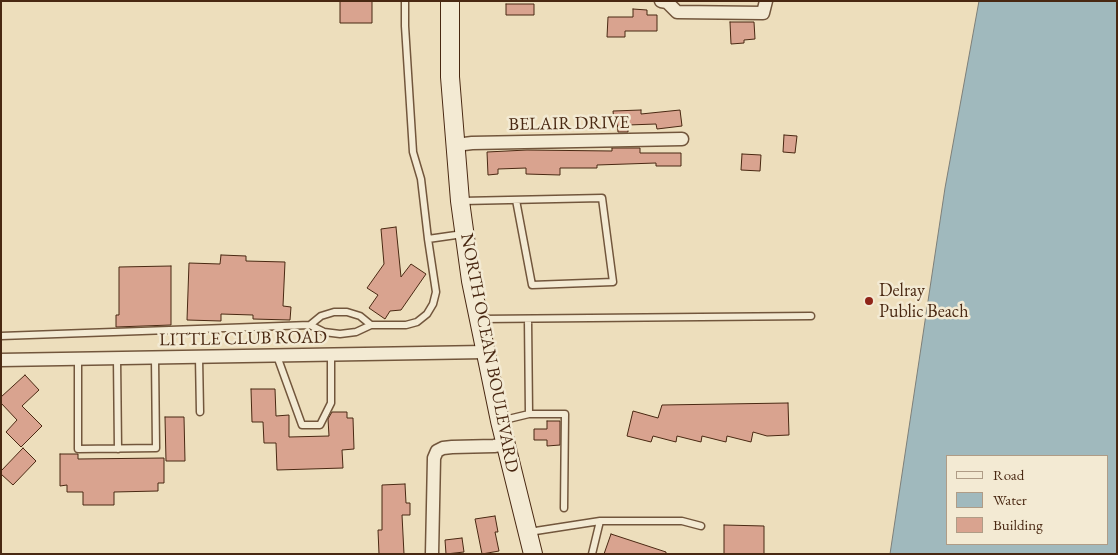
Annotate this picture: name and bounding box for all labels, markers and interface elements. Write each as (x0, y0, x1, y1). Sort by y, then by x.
street label: BELAIR DRIVE (508, 112, 630, 136)
street label: NORTH OCEAN BOULEVARD (455, 232, 523, 474)
place label: Delray Public Beach (879, 280, 968, 322)
marker: Delray Public Beach (863, 295, 875, 307)
street label: LITTLE CLUB ROAD (159, 327, 327, 351)
legend (946, 455, 1108, 545)
text: Road (993, 465, 1024, 484)
text: Water (993, 490, 1027, 509)
text: Building (993, 515, 1043, 534)

